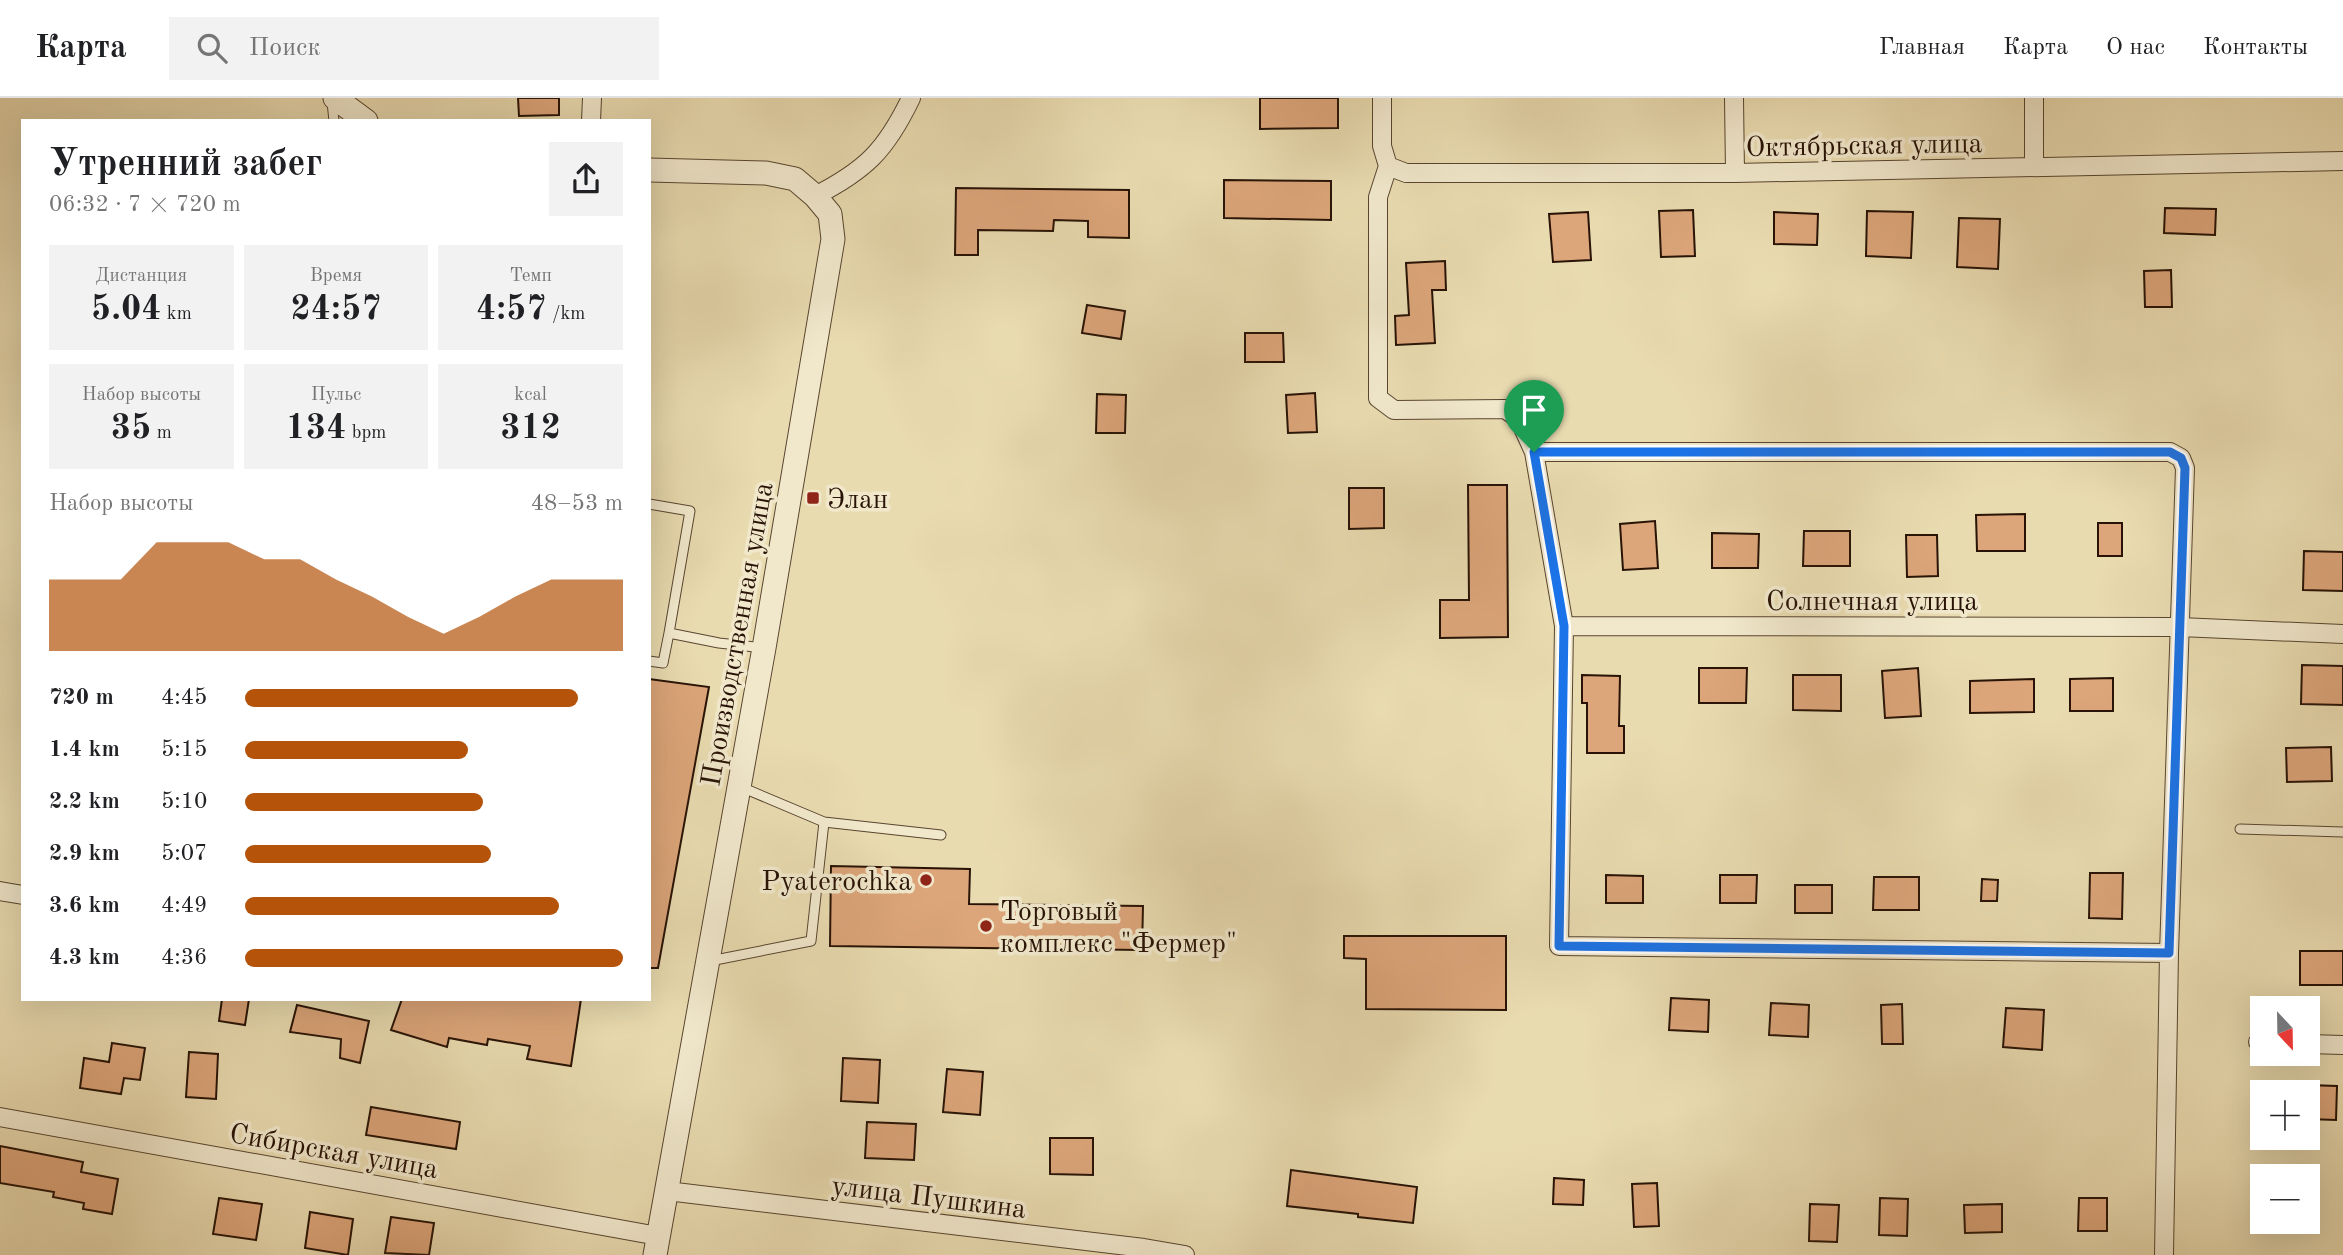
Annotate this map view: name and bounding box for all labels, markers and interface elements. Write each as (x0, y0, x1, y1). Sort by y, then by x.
search box (169, 17, 659, 80)
icon: search (193, 29, 231, 67)
text: Карта (35, 32, 127, 65)
text: Поиск (249, 35, 321, 61)
text: Главная (1879, 36, 1965, 60)
text: Карта (2003, 36, 2068, 60)
text: О нас (2106, 36, 2165, 60)
text: Контакты (2203, 36, 2308, 60)
street label: Октябрьская улица (1745, 131, 1983, 163)
button: share (549, 142, 623, 216)
text: Утренний забег (49, 146, 322, 184)
text: 06:32 · 7 × 720 m (49, 193, 241, 216)
text: Дистанция (95, 267, 187, 286)
text: Время (310, 267, 362, 286)
text: Темп (509, 267, 552, 286)
text: 5.04 (91, 292, 162, 327)
text: 24:57 (290, 292, 382, 327)
text: 4:57 (476, 292, 547, 327)
text: km (162, 305, 192, 324)
text: /km (547, 305, 585, 324)
pin (1504, 380, 1564, 452)
text: Набор высоты (82, 386, 201, 405)
text: Пульс (311, 386, 361, 405)
text: kcal (514, 386, 547, 405)
icon: arrive (1515, 391, 1553, 429)
text: 35 (111, 411, 151, 446)
text: 134 (286, 411, 346, 446)
text: 312 (500, 411, 561, 446)
text: m (151, 424, 172, 443)
text: bpm (346, 424, 386, 443)
street label: Производственная улица (698, 480, 780, 789)
place label: Элан (827, 487, 888, 515)
marker: Элан (805, 490, 821, 506)
text: Набор высоты (49, 492, 193, 515)
text: 48–53 m (531, 492, 623, 515)
street label: Солнечная улица (1766, 589, 1978, 617)
text: 720 m (49, 686, 114, 709)
text: 4:45 (161, 686, 207, 709)
text: 1.4 km (49, 738, 120, 761)
text: 5:15 (161, 738, 207, 761)
text: 2.2 km (49, 790, 120, 813)
text: 5:10 (161, 790, 207, 813)
text: 2.9 km (49, 842, 120, 865)
text: 5:07 (161, 842, 207, 865)
place label: Pyaterochka (761, 869, 912, 897)
marker: Pyaterochka (918, 872, 934, 888)
text: 3.6 km (49, 894, 120, 917)
text: 4:49 (161, 894, 207, 917)
place label: Торговый комплекс "Фермер" (1000, 899, 1237, 959)
marker: Торговый комплекс "Фермер" (978, 918, 994, 934)
text: 4.3 km (49, 946, 120, 969)
text: 4:36 (161, 946, 207, 969)
north arrow (2250, 996, 2320, 1066)
map controls (2250, 996, 2320, 1234)
button: + (2250, 1080, 2320, 1150)
street label: Сибирская улица (227, 1121, 440, 1185)
button: − (2250, 1164, 2320, 1234)
street label: улица Пушкина (830, 1173, 1028, 1225)

